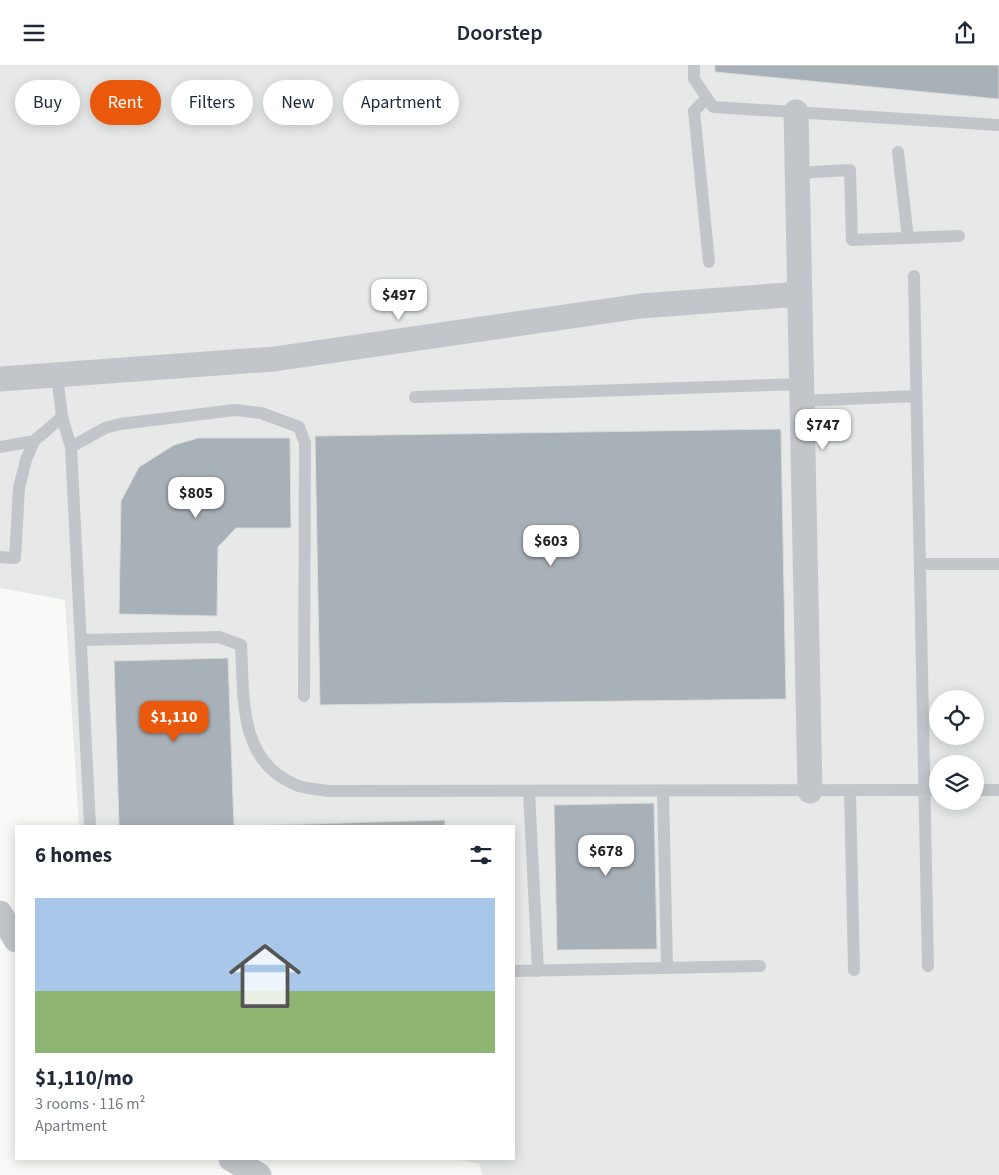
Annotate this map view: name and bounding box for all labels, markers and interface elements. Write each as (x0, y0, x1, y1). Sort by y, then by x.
text: Doorstep (456, 17, 543, 49)
icon: menu (20, 19, 48, 47)
icon: share (951, 19, 979, 47)
chip: Buy (15, 80, 80, 125)
chip: Rent (90, 80, 161, 125)
chip: Filters (171, 80, 253, 125)
chip: New (263, 80, 333, 125)
chip: Apartment (343, 80, 459, 125)
pin: $497 (369, 279, 429, 321)
text: $497 (382, 284, 416, 306)
pin: $747 (793, 409, 853, 451)
text: $747 (806, 414, 840, 436)
pin: $805 (166, 477, 226, 519)
text: $805 (179, 482, 213, 504)
pin: $603 (521, 525, 581, 567)
text: $603 (534, 530, 568, 552)
map controls (929, 690, 984, 810)
button: locate (929, 690, 984, 745)
pin: $1,110 (133, 701, 215, 743)
text: $1,110 (150, 706, 198, 728)
button: layers (929, 755, 984, 810)
pin: $678 (576, 835, 636, 877)
text: 6 homes (35, 840, 112, 870)
text: $678 (589, 840, 623, 862)
icon: filters (467, 841, 495, 869)
icon: home (220, 931, 310, 1021)
text: $1,110/mo (35, 1063, 134, 1093)
text: 3 rooms · 116 m² (35, 1093, 145, 1115)
text: Apartment (35, 1115, 107, 1137)

